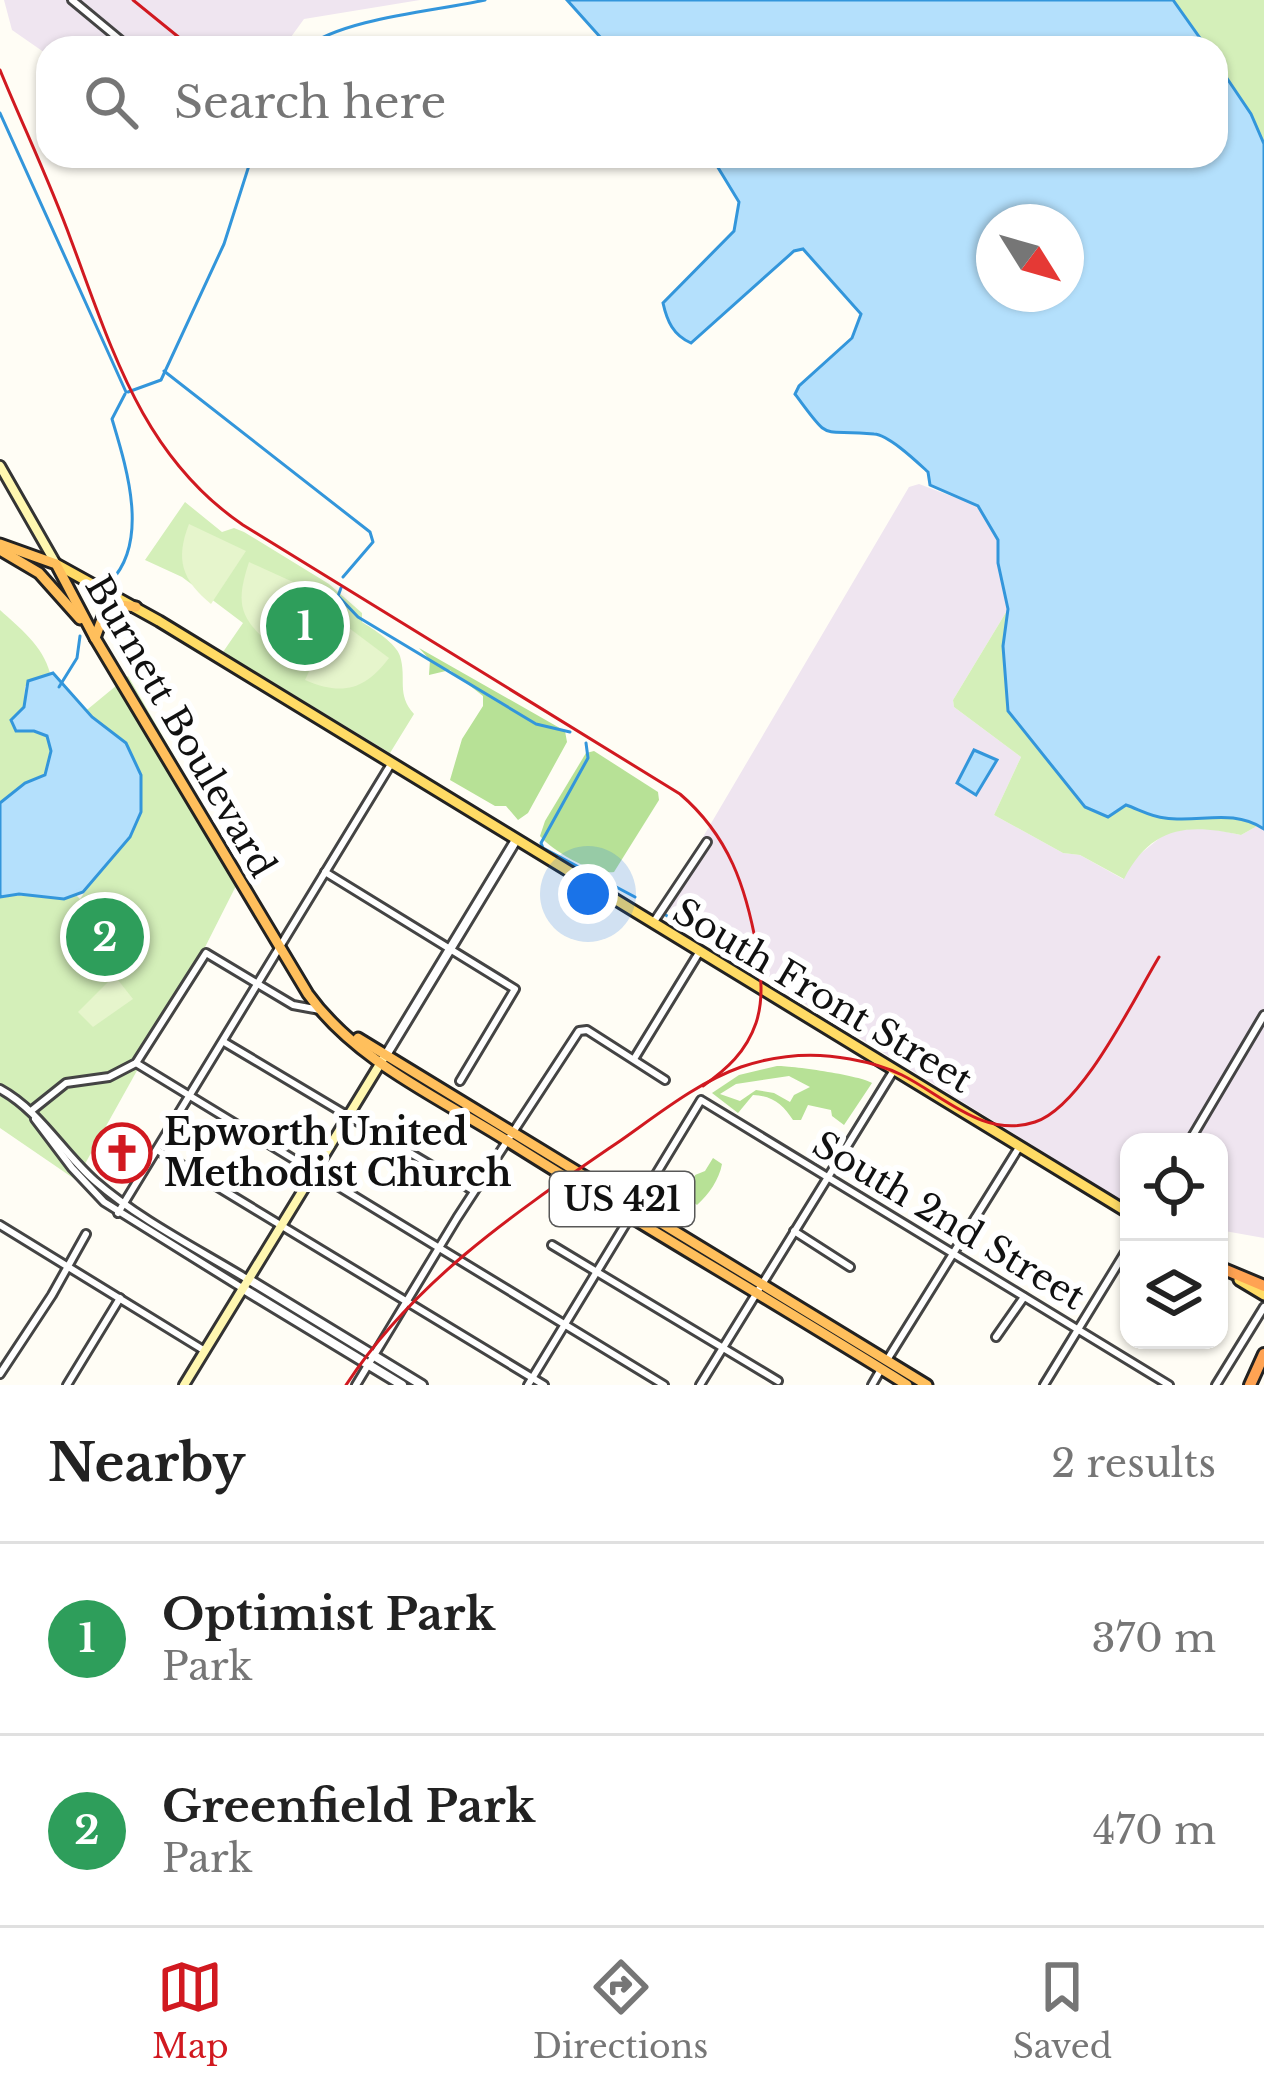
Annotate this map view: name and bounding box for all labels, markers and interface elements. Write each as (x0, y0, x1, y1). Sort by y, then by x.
search box (36, 36, 1228, 168)
icon: search (78, 69, 144, 135)
text: Search here (174, 74, 446, 130)
north arrow (976, 204, 1084, 312)
street label: Burnett Boulevard (76, 567, 285, 885)
pin: 1 (266, 581, 344, 671)
your location (558, 864, 618, 924)
street label: South Front Street (665, 888, 981, 1103)
pin: 2 (66, 892, 144, 982)
place label: Epworth United Methodist Church (164, 1110, 512, 1196)
street label: South 2nd Street (805, 1121, 1093, 1320)
church icon: Epworth United Methodist Church (91, 1122, 153, 1184)
map controls (1120, 1133, 1228, 1349)
button: locate (1120, 1133, 1228, 1241)
road number: US 421 (550, 1172, 694, 1226)
button: layers (1120, 1241, 1228, 1349)
text: Nearby (48, 1432, 245, 1495)
text: 2 results (1051, 1439, 1216, 1488)
text: Optimist Park (162, 1586, 495, 1642)
text: 1 (78, 1614, 96, 1663)
text: 370 m (1092, 1614, 1216, 1663)
text: Park (162, 1642, 253, 1691)
text: Greenfield Park (162, 1778, 536, 1834)
text: 2 (74, 1806, 100, 1855)
text: 470 m (1093, 1806, 1216, 1855)
text: Park (162, 1834, 253, 1883)
tab: Map (152, 1954, 229, 2067)
tab: Directions (533, 1954, 708, 2067)
tab: Saved (1012, 1954, 1112, 2067)

